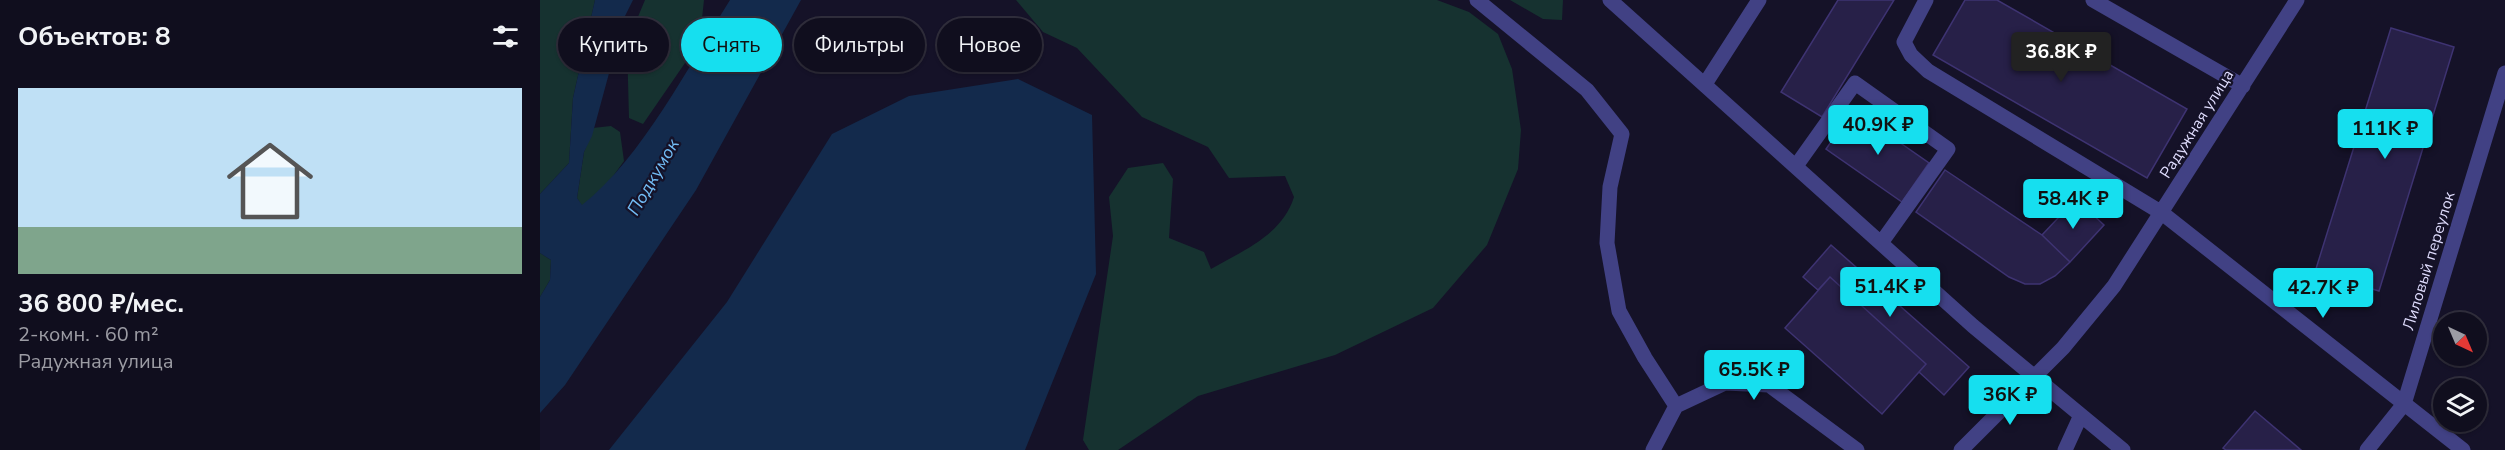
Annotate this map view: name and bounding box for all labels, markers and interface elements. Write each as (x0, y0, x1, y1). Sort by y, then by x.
chip: Купить (558, 18, 669, 72)
chip: Снять (681, 18, 782, 72)
chip: Фильтры (794, 18, 925, 72)
chip: Новое (937, 18, 1042, 72)
text: Объектов: 8 (18, 19, 171, 54)
icon: filters (489, 20, 522, 53)
pin: 36.8K ₽ (2006, 32, 2116, 83)
text: 36.8K ₽ (2025, 38, 2097, 65)
street label: Радужная улица (2155, 65, 2239, 183)
pin: 40.9K ₽ (1823, 105, 1933, 156)
pin: 111K ₽ (2336, 109, 2434, 160)
text: 40.9K ₽ (1842, 111, 1914, 138)
text: 111K ₽ (2352, 115, 2418, 142)
icon: home (216, 127, 324, 235)
water label: Подкумок (621, 134, 685, 220)
pin: 58.4K ₽ (2018, 179, 2128, 230)
text: 58.4K ₽ (2037, 185, 2109, 212)
street label: Лиловый переулок (2397, 188, 2461, 333)
pin: 51.4K ₽ (1835, 267, 1945, 318)
pin: 42.7K ₽ (2268, 268, 2378, 319)
text: 51.4K ₽ (1854, 273, 1926, 300)
text: 42.7K ₽ (2287, 274, 2359, 301)
text: 36 800 ₽/мес. (18, 286, 184, 321)
north arrow (2433, 312, 2487, 366)
map controls (2433, 312, 2487, 432)
text: 2-комн. · 60 m² (18, 321, 159, 348)
text: Радужная улица (18, 348, 173, 375)
pin: 65.5K ₽ (1699, 350, 1809, 401)
text: 65.5K ₽ (1718, 356, 1790, 383)
pin: 36K ₽ (1968, 375, 2052, 426)
button: layers (2433, 378, 2487, 432)
text: 36K ₽ (1983, 381, 2037, 408)

